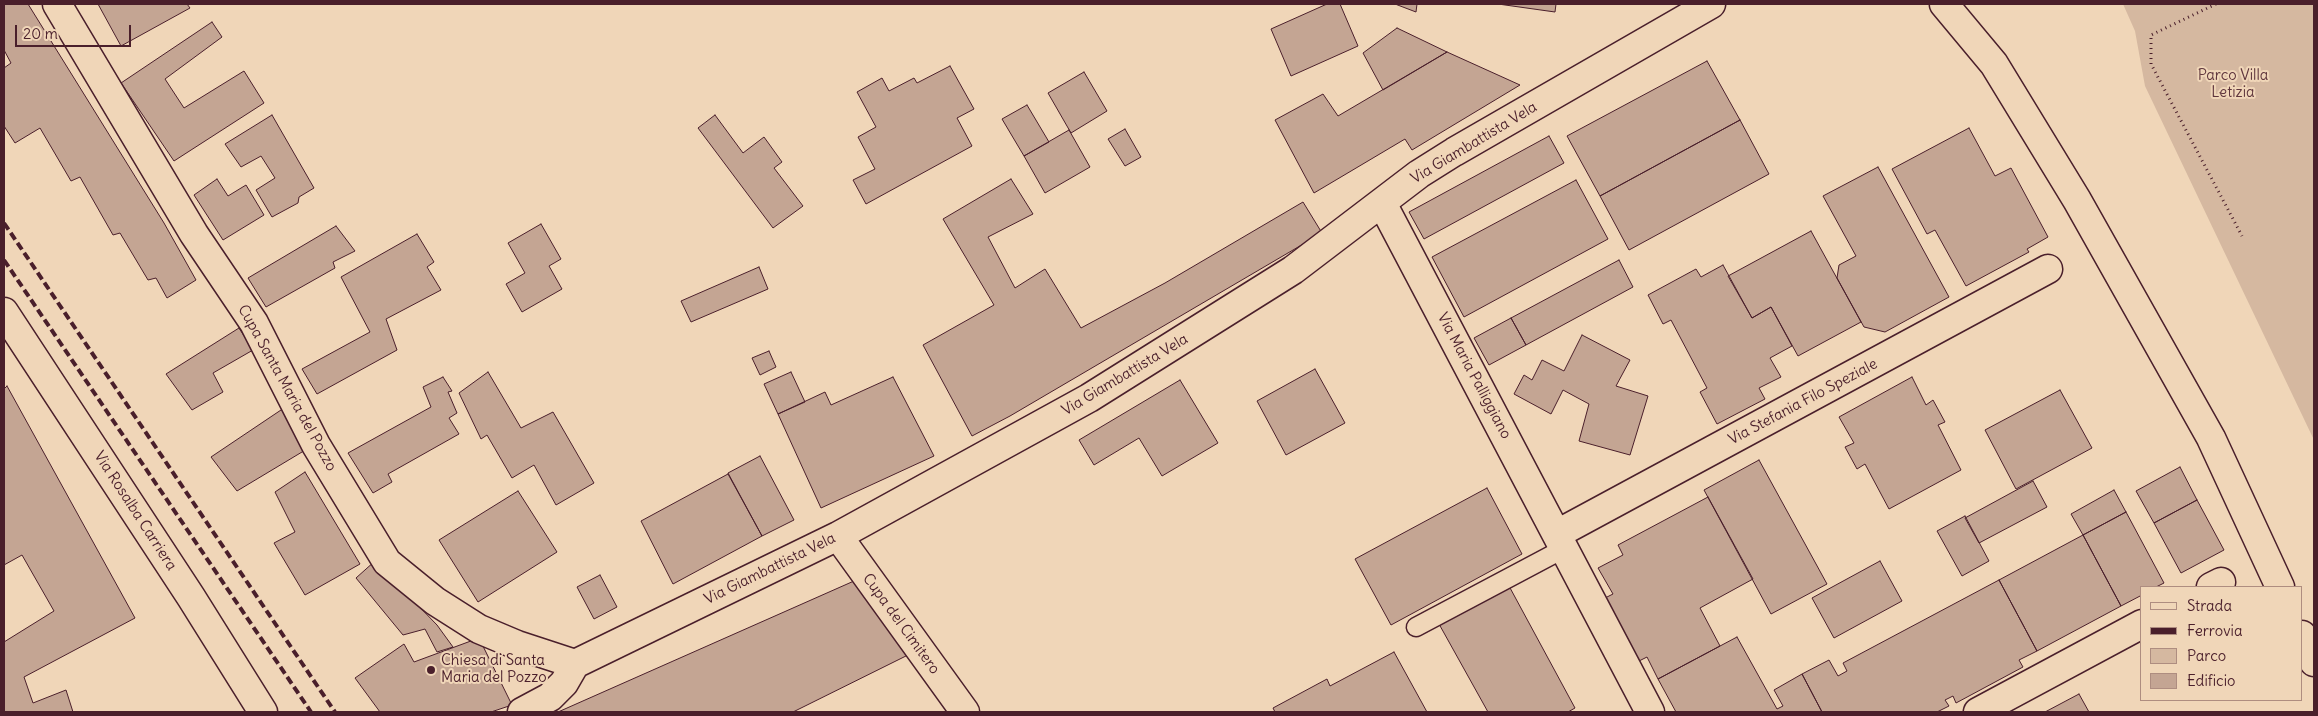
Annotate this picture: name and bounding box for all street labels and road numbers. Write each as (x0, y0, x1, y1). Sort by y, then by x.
street label: Via Giambattista Vela (1408, 98, 1540, 188)
street label: Cupa Santa Maria del Pozzo (234, 302, 340, 474)
street label: Via Maria Palliggiano (1433, 310, 1515, 442)
street label: Via Giambattista Vela (1059, 330, 1191, 420)
street label: Via Stefania Filo Speziale (1725, 355, 1881, 449)
street label: Via Rosalba Carriera (90, 448, 180, 574)
street label: Via Giambattista Vela (701, 529, 839, 609)
street label: Cupa del Cimitero (858, 570, 944, 678)

